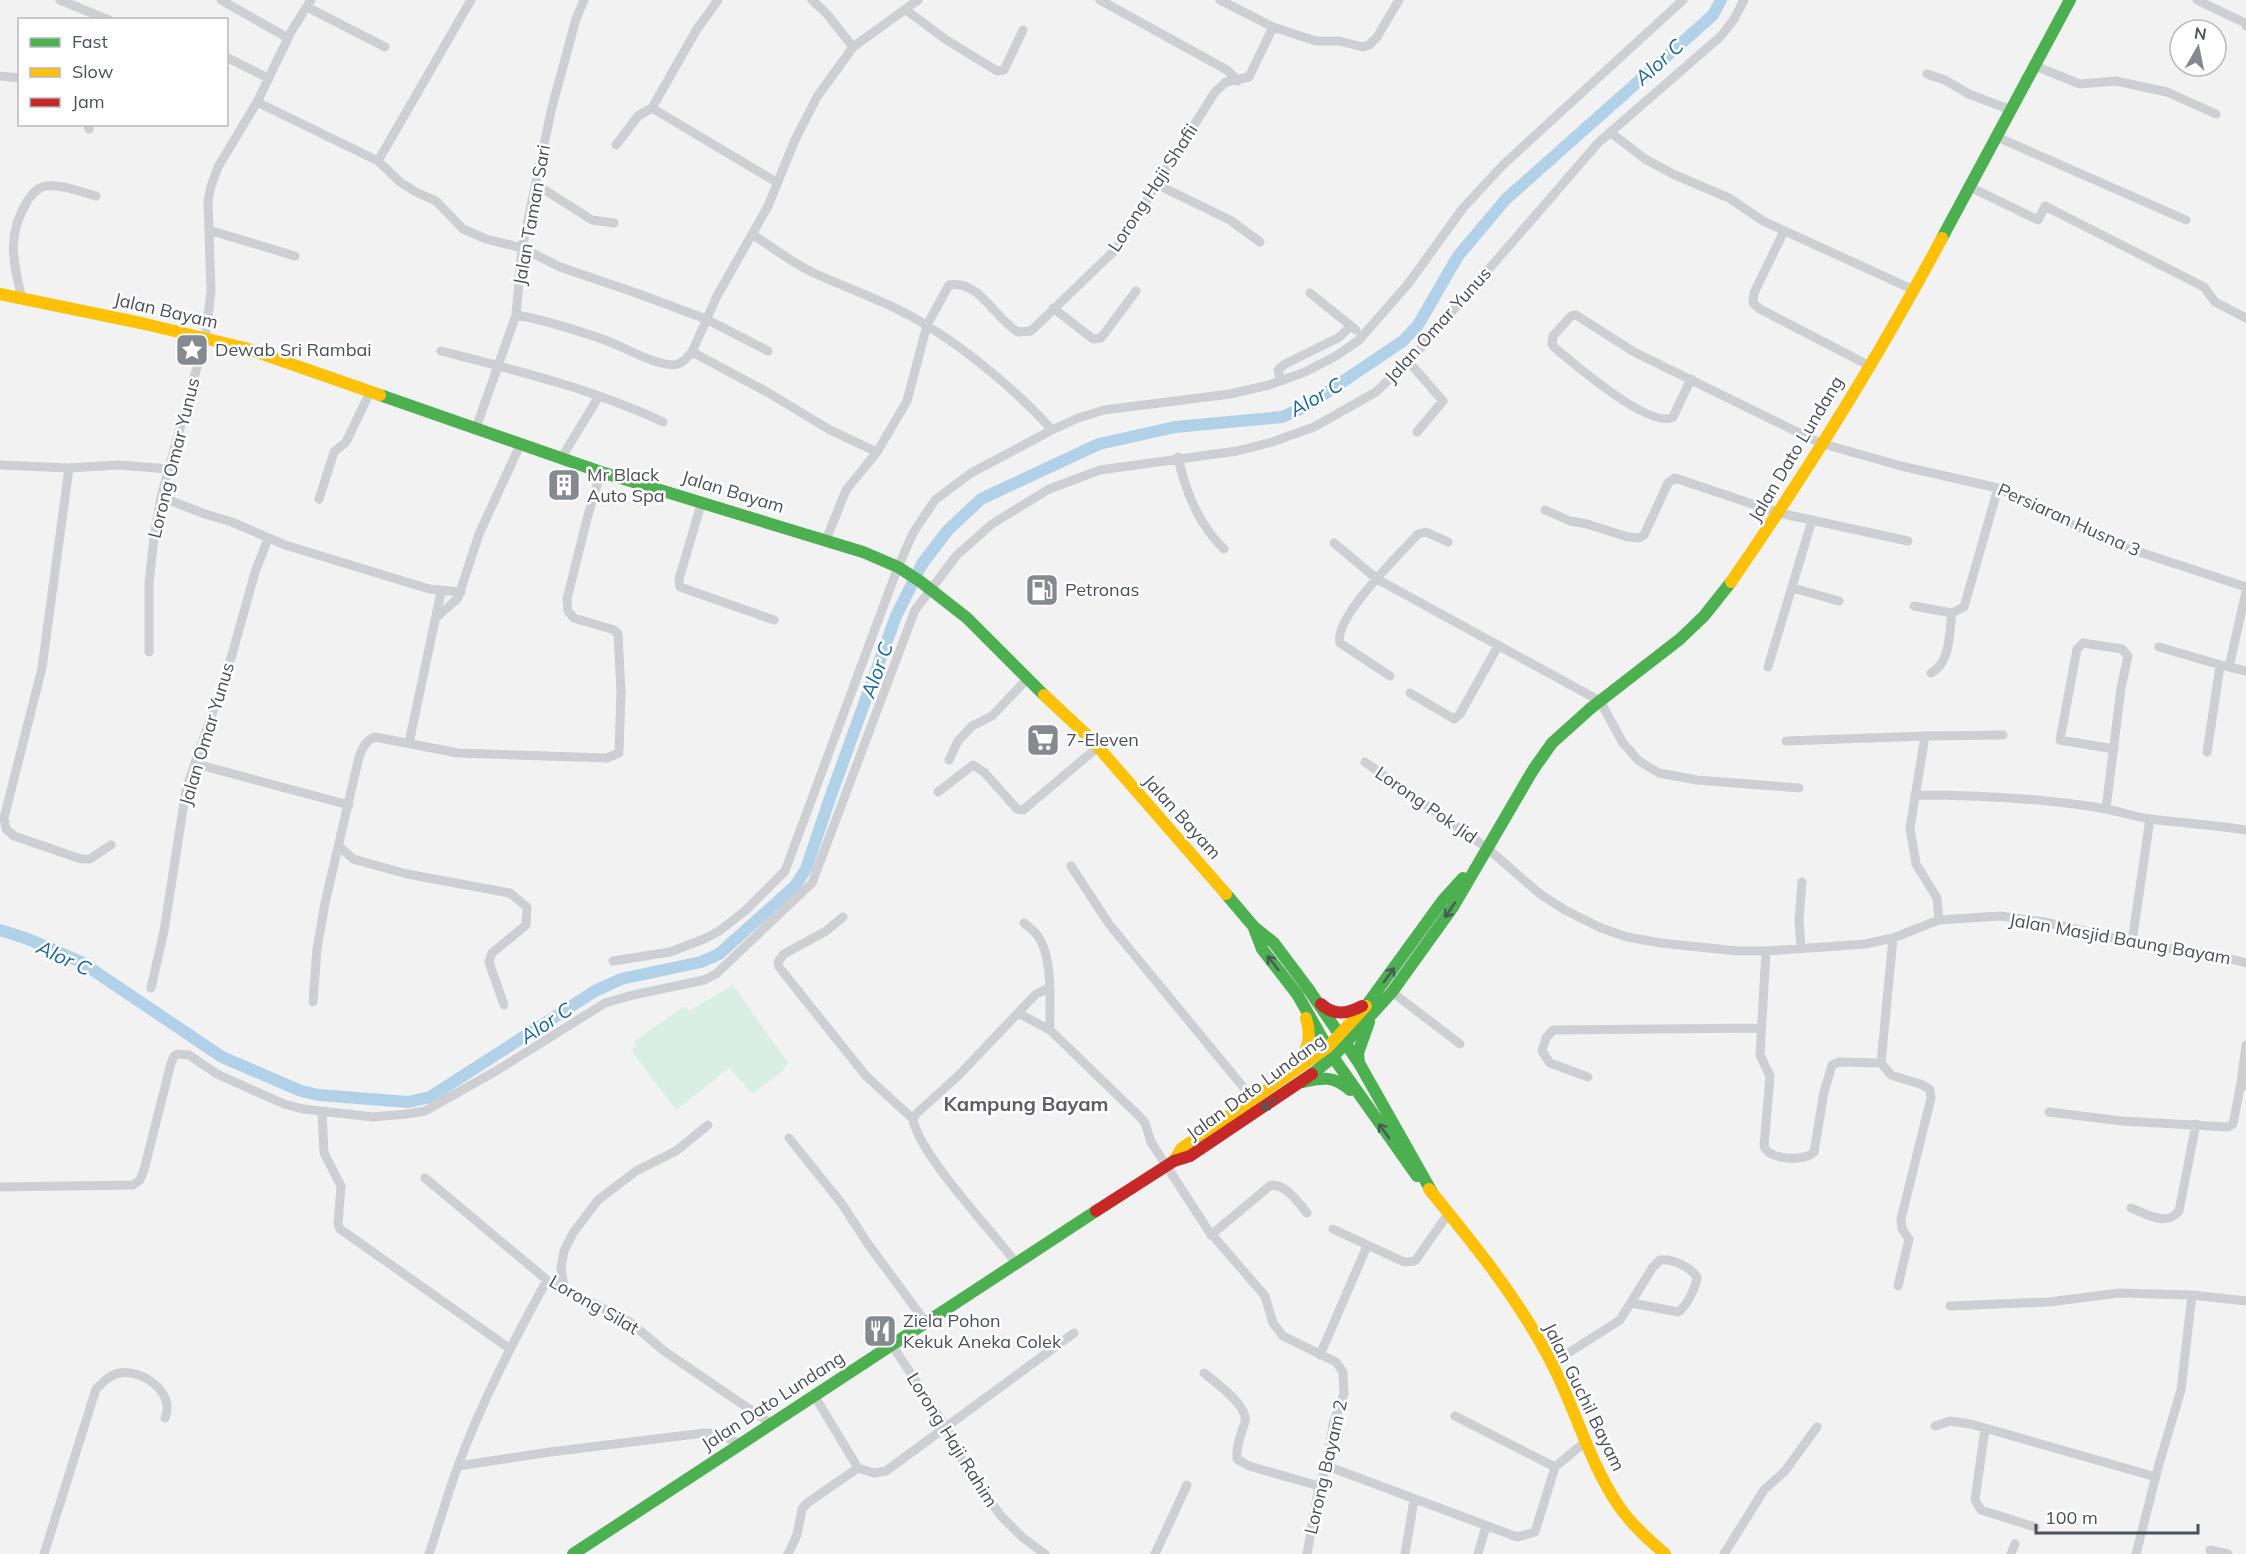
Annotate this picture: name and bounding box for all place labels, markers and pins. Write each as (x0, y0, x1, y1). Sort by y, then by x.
place icon: Dewab Sri Rambai (174, 332, 210, 368)
place label: Dewab Sri Rambai (215, 338, 372, 361)
place label: Mr Black Auto Spa (587, 463, 665, 507)
building icon: Mr Black Auto Spa (546, 467, 582, 503)
fuel station icon: Petronas (1024, 572, 1060, 608)
place label: Petronas (1065, 578, 1139, 601)
supermarket icon: 7-Eleven (1025, 722, 1061, 758)
place label: 7-Eleven (1066, 728, 1139, 751)
place label: Ziela Pohon Kekuk Aneka Colek (903, 1309, 1062, 1353)
restaurant icon: Ziela Pohon Kekuk Aneka Colek (862, 1313, 898, 1349)

